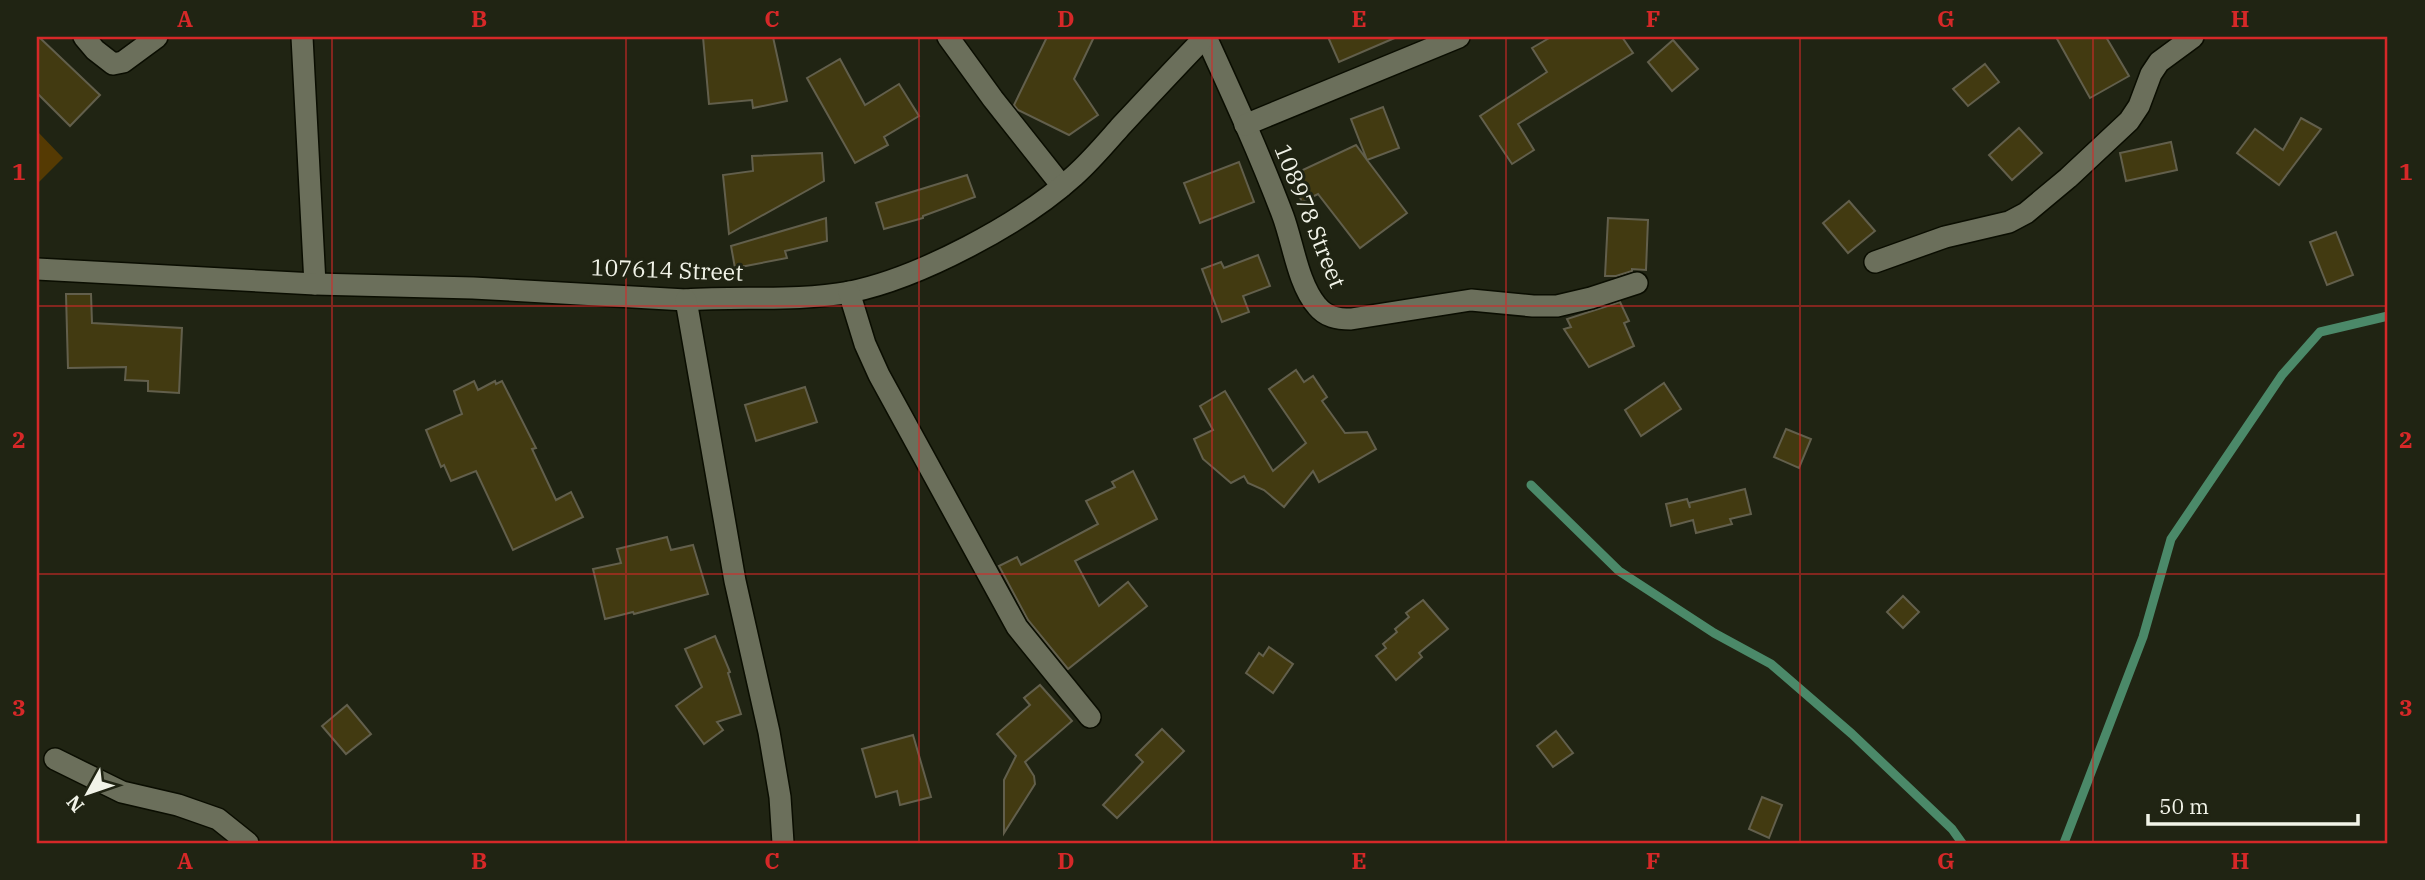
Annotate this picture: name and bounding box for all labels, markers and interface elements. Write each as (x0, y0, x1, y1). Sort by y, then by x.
text: A (177, 3, 193, 33)
text: B (471, 3, 487, 33)
text: C (764, 3, 780, 33)
text: D (1057, 3, 1075, 33)
text: E (1351, 3, 1367, 33)
text: F (1646, 3, 1660, 33)
text: G (1937, 3, 1955, 33)
text: H (2231, 3, 2249, 33)
street label: 108978 Street (1268, 139, 1353, 292)
text: 1 (12, 156, 26, 186)
text: 1 (2399, 156, 2413, 186)
street label: 107614 Street (590, 251, 744, 287)
text: 2 (12, 424, 26, 454)
text: 2 (2399, 424, 2413, 454)
text: 3 (12, 692, 26, 722)
text: 3 (2399, 692, 2413, 722)
north arrow (52, 758, 122, 828)
scale bar (2148, 782, 2358, 826)
text: N (61, 790, 89, 817)
text: 50 m (2159, 792, 2209, 820)
text: A (177, 845, 193, 875)
text: B (471, 845, 487, 875)
text: C (764, 845, 780, 875)
text: D (1057, 845, 1075, 875)
text: E (1351, 845, 1367, 875)
text: F (1646, 845, 1660, 875)
text: G (1937, 845, 1955, 875)
text: H (2231, 845, 2249, 875)

